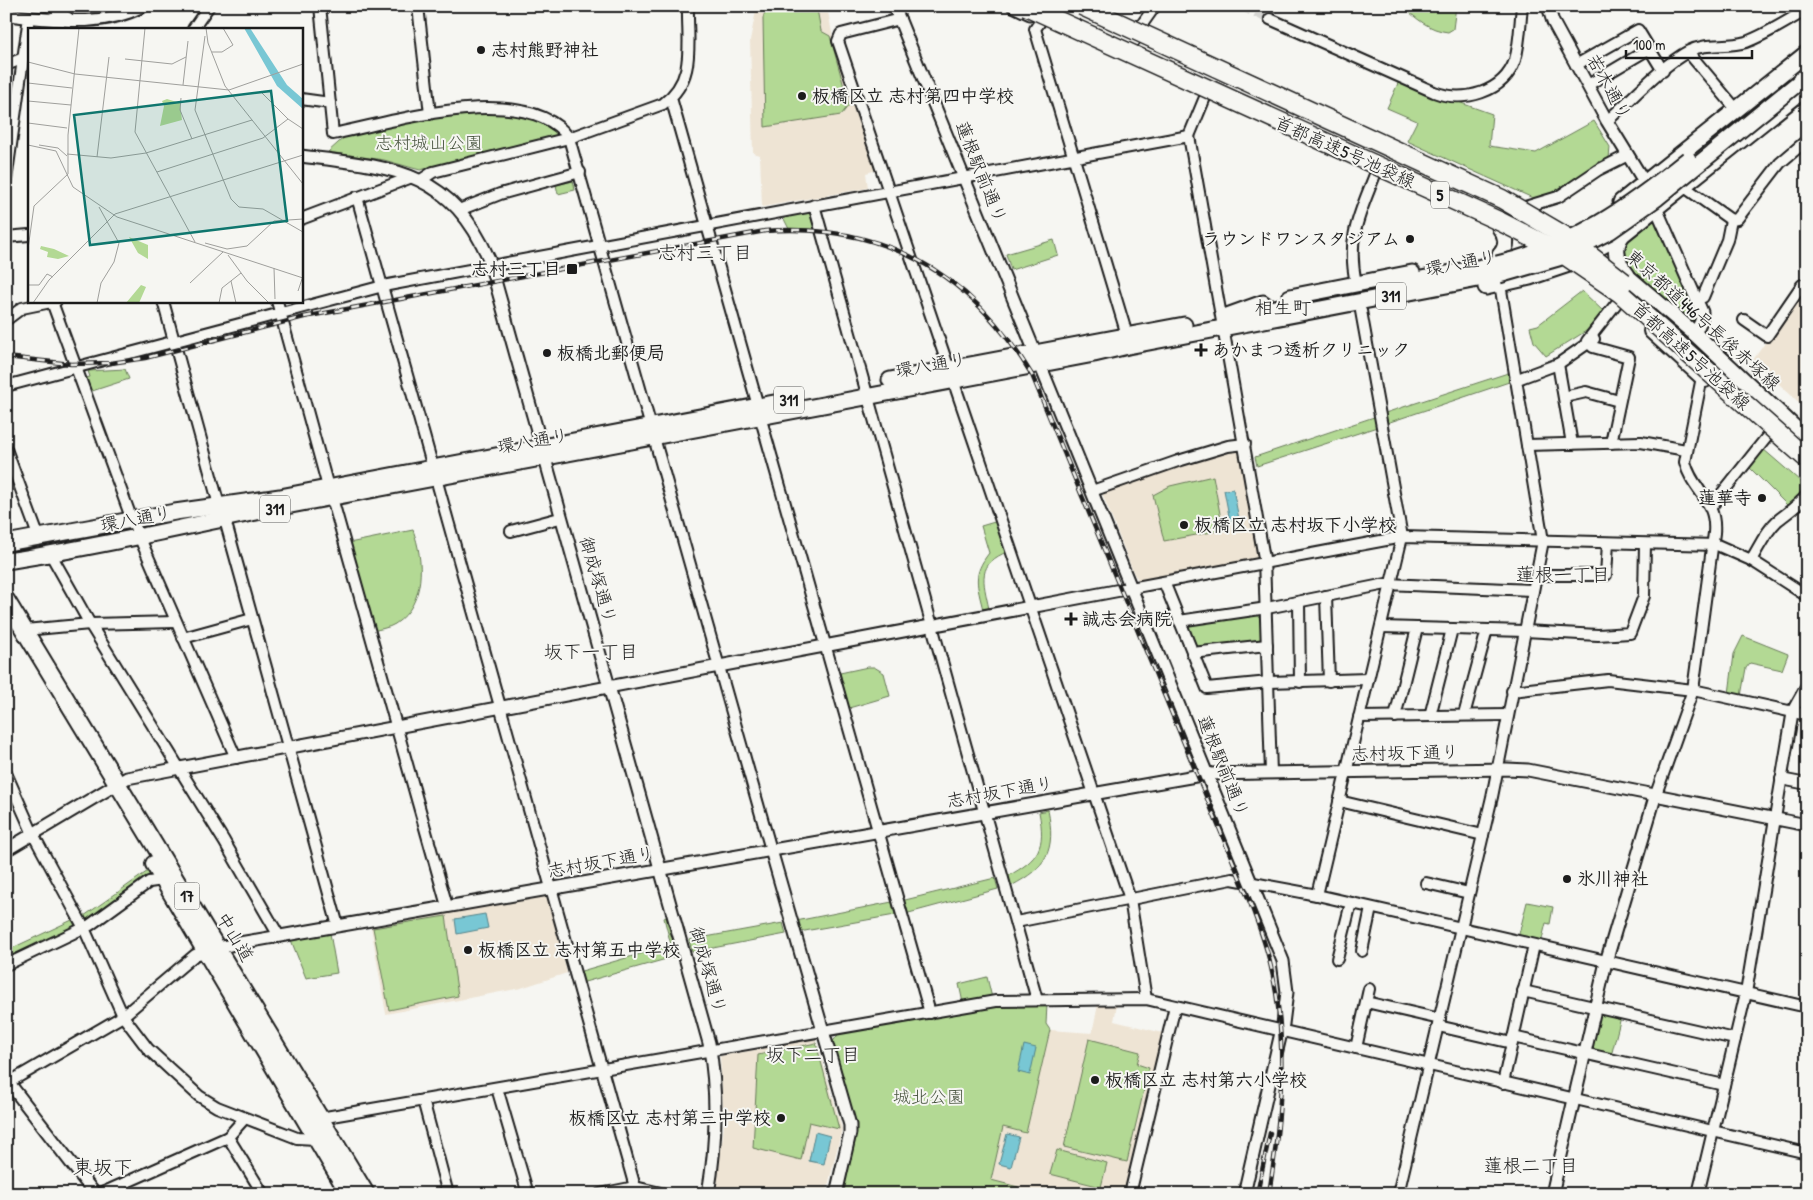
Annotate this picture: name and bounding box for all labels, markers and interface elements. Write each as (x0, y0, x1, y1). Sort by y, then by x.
inset map (28, 28, 302, 302)
scale bar (1626, 28, 1752, 60)
text: 100 m (1633, 34, 1666, 55)
place label: 志村熊野神社 (491, 37, 599, 62)
marker: 志村熊野神社 (475, 44, 487, 56)
street label: 若木通り (1581, 49, 1638, 124)
place label: 板橋区立 志村第四中学校 (812, 83, 1014, 108)
marker: 板橋区立 志村第四中学校 (796, 90, 808, 102)
street label: 首都高速5号池袋線 (1271, 109, 1420, 194)
street label: 蓮根駅前通り (950, 117, 1013, 227)
park label: 志村城山公園 (375, 130, 483, 155)
road number: 5 (1431, 182, 1449, 208)
place label: ラウンドワンスタジアム (1202, 226, 1400, 251)
marker: ラウンドワンスタジアム (1404, 233, 1416, 245)
district label: 志村三丁目 (657, 239, 753, 265)
street label: 環八通り (1423, 243, 1499, 282)
street label: 東京都道446号長後赤塚線 (1620, 243, 1786, 396)
place label: 志村三丁目 (471, 256, 561, 281)
marker: 志村三丁目 (565, 262, 579, 276)
road number: 311 (1376, 282, 1406, 310)
district label: 相生町 (1254, 294, 1312, 320)
street label: 首都高速5号池袋線 (1627, 296, 1756, 416)
place label: あかまつ透析クリニック (1212, 337, 1410, 362)
place label: 板橋北郵便局 (557, 340, 665, 365)
marker: あかまつ透析クリニック (1194, 343, 1208, 357)
street label: 環八通り (893, 346, 969, 383)
marker: 板橋北郵便局 (541, 347, 553, 359)
road number: 311 (774, 386, 804, 414)
street label: 環八通り (495, 422, 571, 459)
place label: 蓮華寺 (1698, 485, 1752, 510)
marker: 蓮華寺 (1756, 492, 1768, 504)
road number: 311 (260, 496, 290, 522)
street label: 環八通り (98, 499, 174, 538)
place label: 板橋区立 志村坂下小学校 (1194, 512, 1396, 537)
marker: 板橋区立 志村坂下小学校 (1178, 519, 1190, 531)
street label: 御成塚通り (574, 533, 623, 627)
district label: 蓮根一丁目 (1515, 561, 1611, 587)
place label: 誠志会病院 (1082, 606, 1172, 631)
marker: 誠志会病院 (1064, 612, 1078, 626)
district label: 坂下一丁目 (543, 638, 639, 664)
street label: 蓮根駅前通り (1192, 711, 1255, 821)
street label: 志村坂下通り (1351, 739, 1459, 766)
street label: 志村坂下通り (945, 770, 1055, 813)
street label: 志村坂下通り (546, 840, 656, 883)
place label: 氷川神社 (1577, 866, 1649, 891)
marker: 氷川神社 (1561, 873, 1573, 885)
road number: 17 (174, 882, 200, 909)
street label: 中山道 (211, 907, 260, 966)
street label: 御成塚通り (684, 923, 733, 1017)
place label: 板橋区立 志村第五中学校 (478, 937, 680, 962)
marker: 板橋区立 志村第五中学校 (462, 944, 474, 956)
district label: 坂下二丁目 (765, 1041, 861, 1067)
place label: 板橋区立 志村第六小学校 (1105, 1067, 1307, 1092)
marker: 板橋区立 志村第六小学校 (1089, 1074, 1101, 1086)
park label: 城北公園 (893, 1084, 965, 1109)
place label: 板橋区立 志村第三中学校 (569, 1105, 771, 1130)
marker: 板橋区立 志村第三中学校 (775, 1112, 787, 1124)
district label: 蓮根二丁目 (1483, 1152, 1579, 1178)
district label: 東坂下 (73, 1153, 133, 1180)

